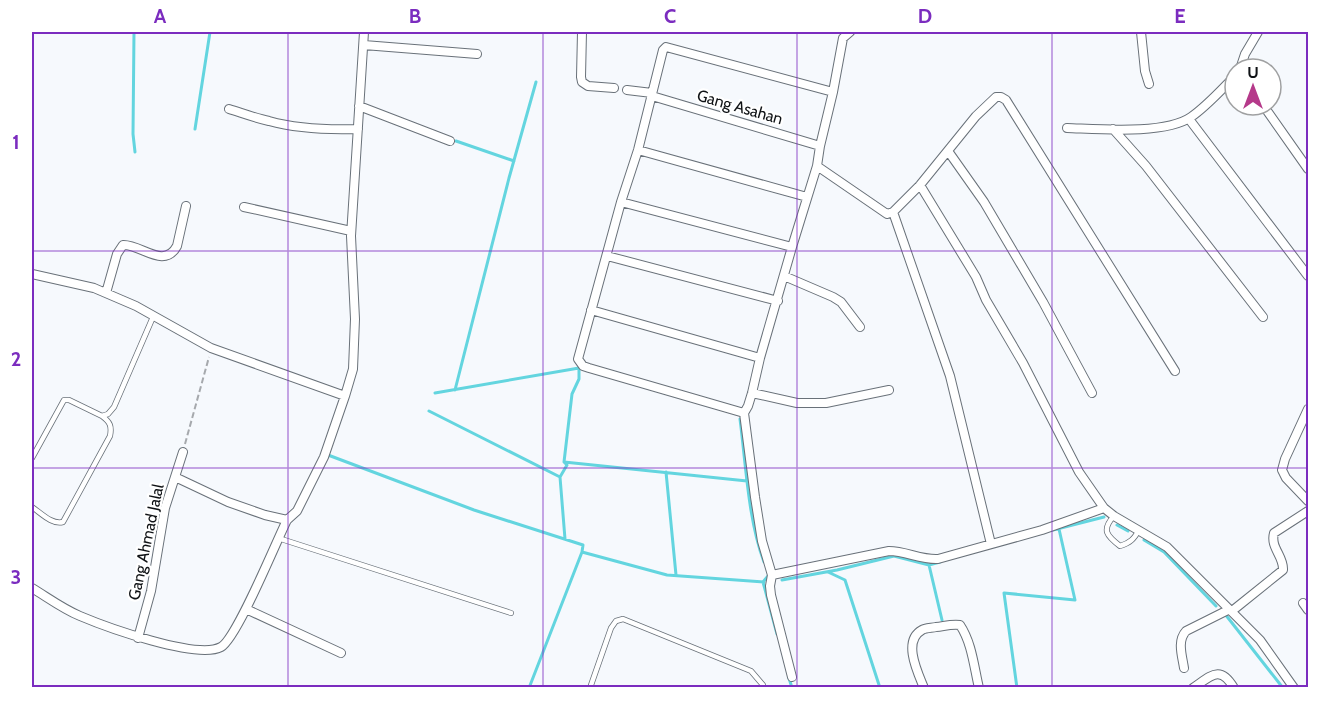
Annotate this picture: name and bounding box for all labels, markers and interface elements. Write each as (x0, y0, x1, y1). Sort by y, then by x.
text: A (154, 4, 167, 28)
text: B (409, 4, 421, 28)
text: C (664, 4, 676, 28)
text: D (918, 4, 932, 28)
text: E (1174, 4, 1186, 28)
north arrow (1223, 57, 1283, 117)
text: U (1247, 63, 1259, 82)
street label: Gang Asahan (695, 86, 785, 128)
text: 1 (12, 130, 20, 154)
text: 2 (11, 347, 21, 371)
street label: Gang Ahmad Jalal (124, 482, 168, 602)
text: 3 (11, 565, 21, 589)

